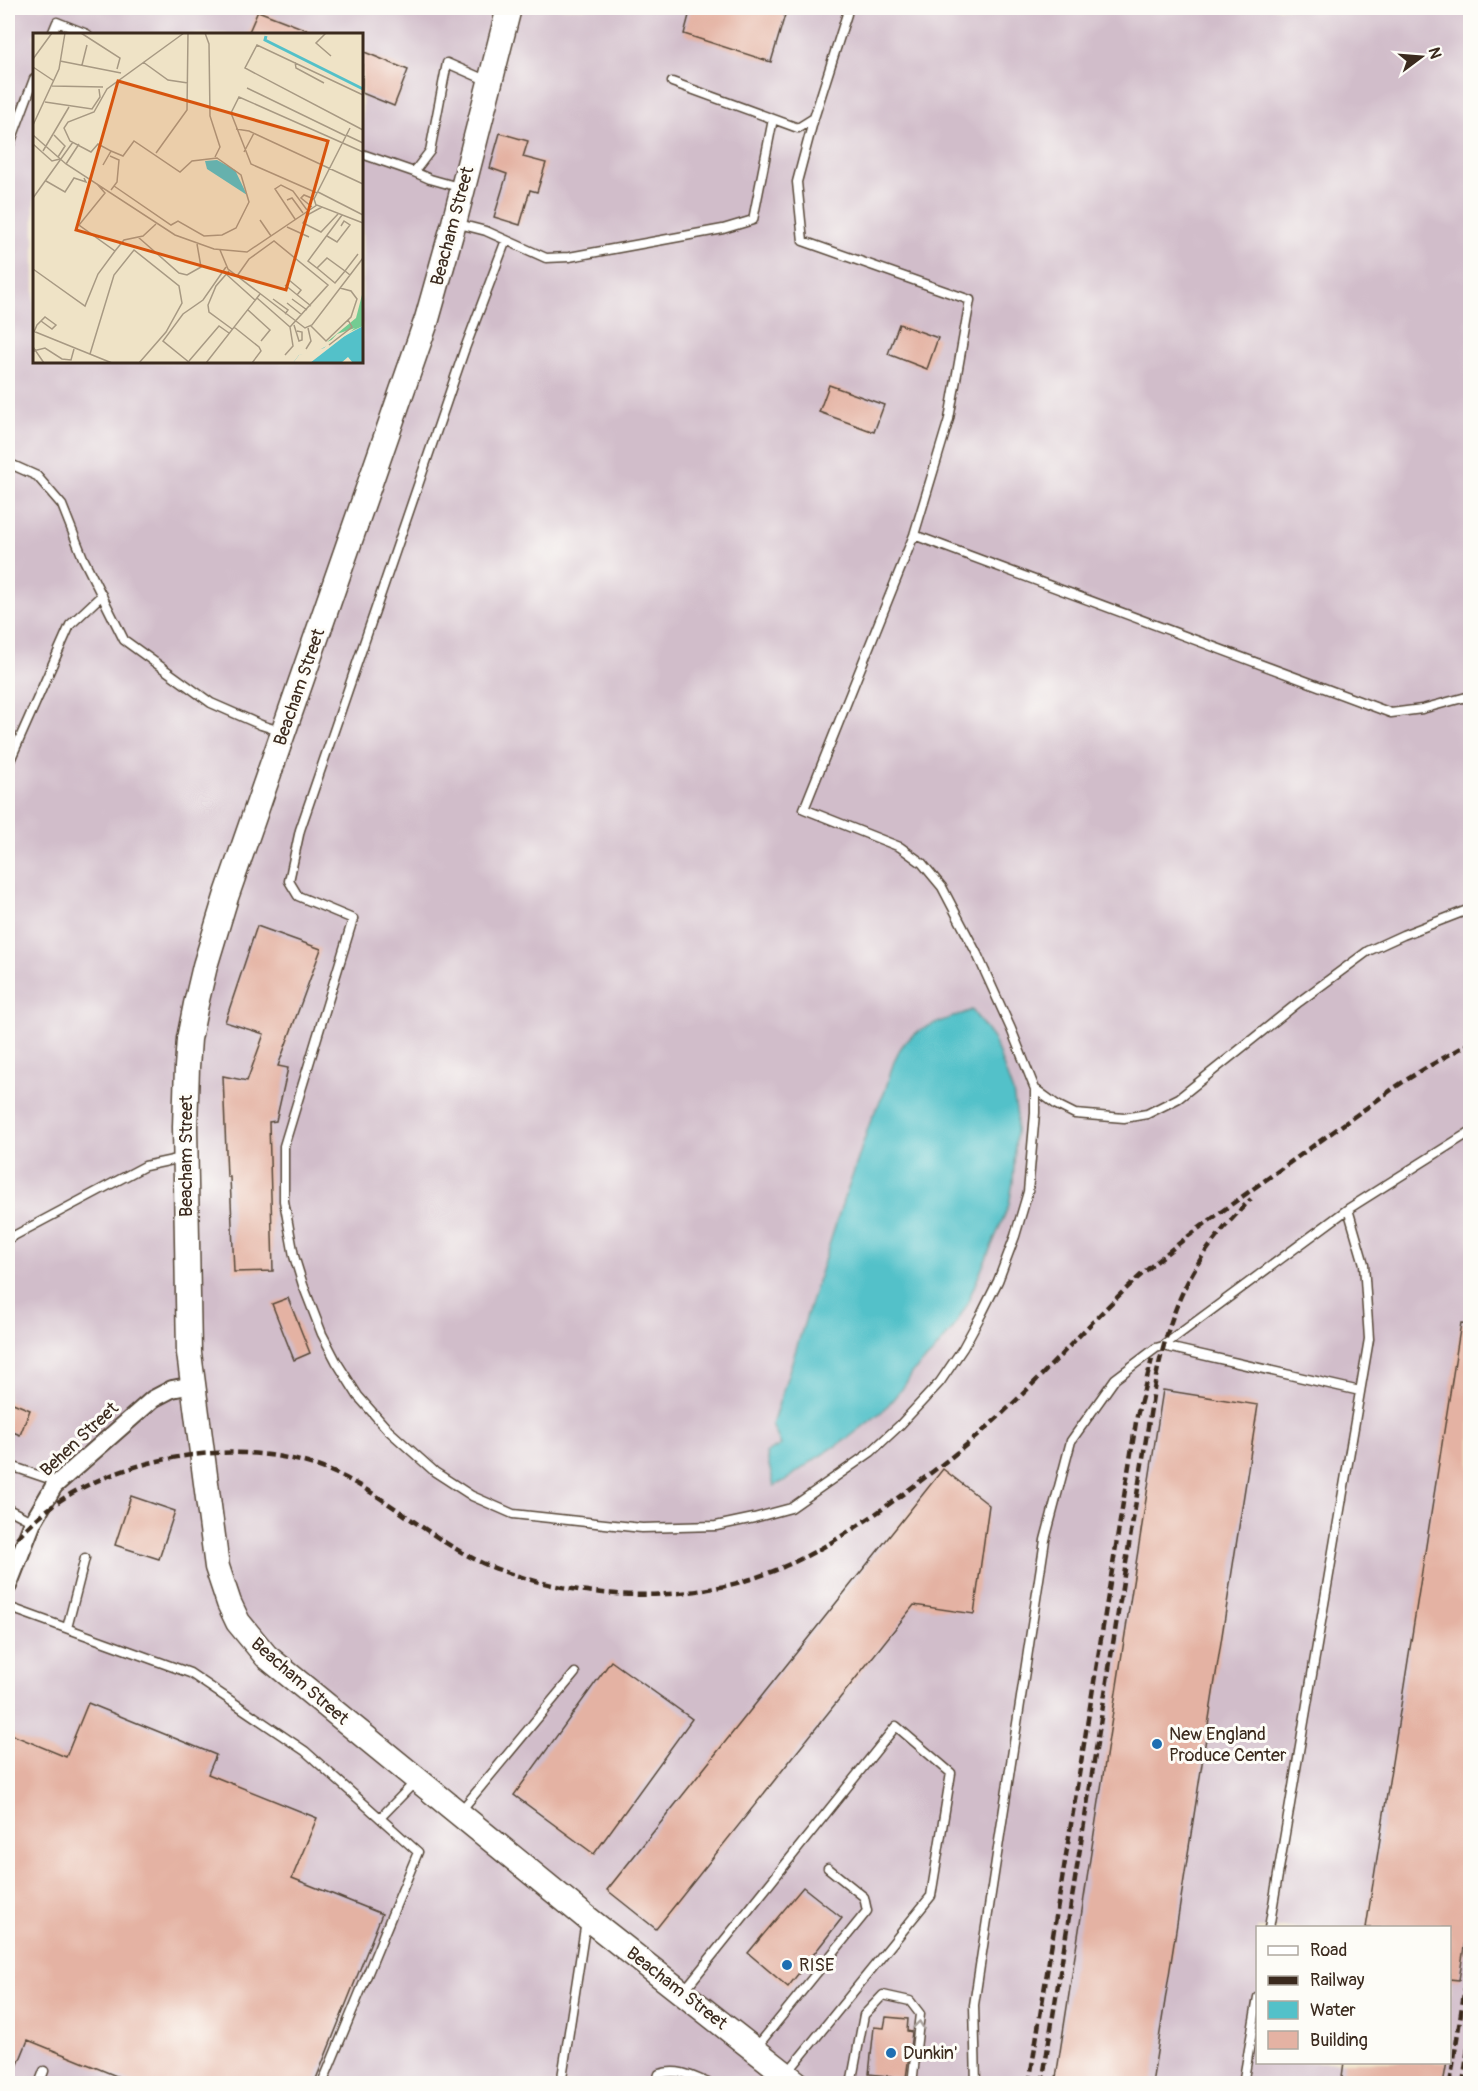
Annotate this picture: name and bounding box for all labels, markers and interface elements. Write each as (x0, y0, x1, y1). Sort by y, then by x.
north arrow (1391, 27, 1451, 87)
inset map (33, 33, 363, 363)
text: N (1423, 45, 1446, 61)
street label: Beacham Street (426, 163, 480, 288)
street label: Beacham Street (269, 625, 330, 749)
street label: Beacham Street (175, 1094, 198, 1217)
street label: Behen Street (35, 1397, 124, 1482)
street label: Beacham Street (246, 1633, 354, 1731)
place label: New England Produce Center (1169, 1723, 1287, 1767)
marker: New England Produce Center (1150, 1737, 1164, 1751)
legend (1256, 1926, 1451, 2064)
text: Road (1310, 1939, 1347, 1962)
street label: Beacham Street (622, 1942, 732, 2035)
place label: RISE (799, 1954, 834, 1977)
marker: RISE (780, 1958, 794, 1972)
text: Railway (1310, 1969, 1365, 1992)
text: Water (1310, 1999, 1356, 2022)
one-way arrow (912, 2021, 925, 2030)
text: Building (1310, 2029, 1368, 2052)
place label: Dunkin' (903, 2042, 957, 2065)
marker: Dunkin' (884, 2046, 898, 2060)

